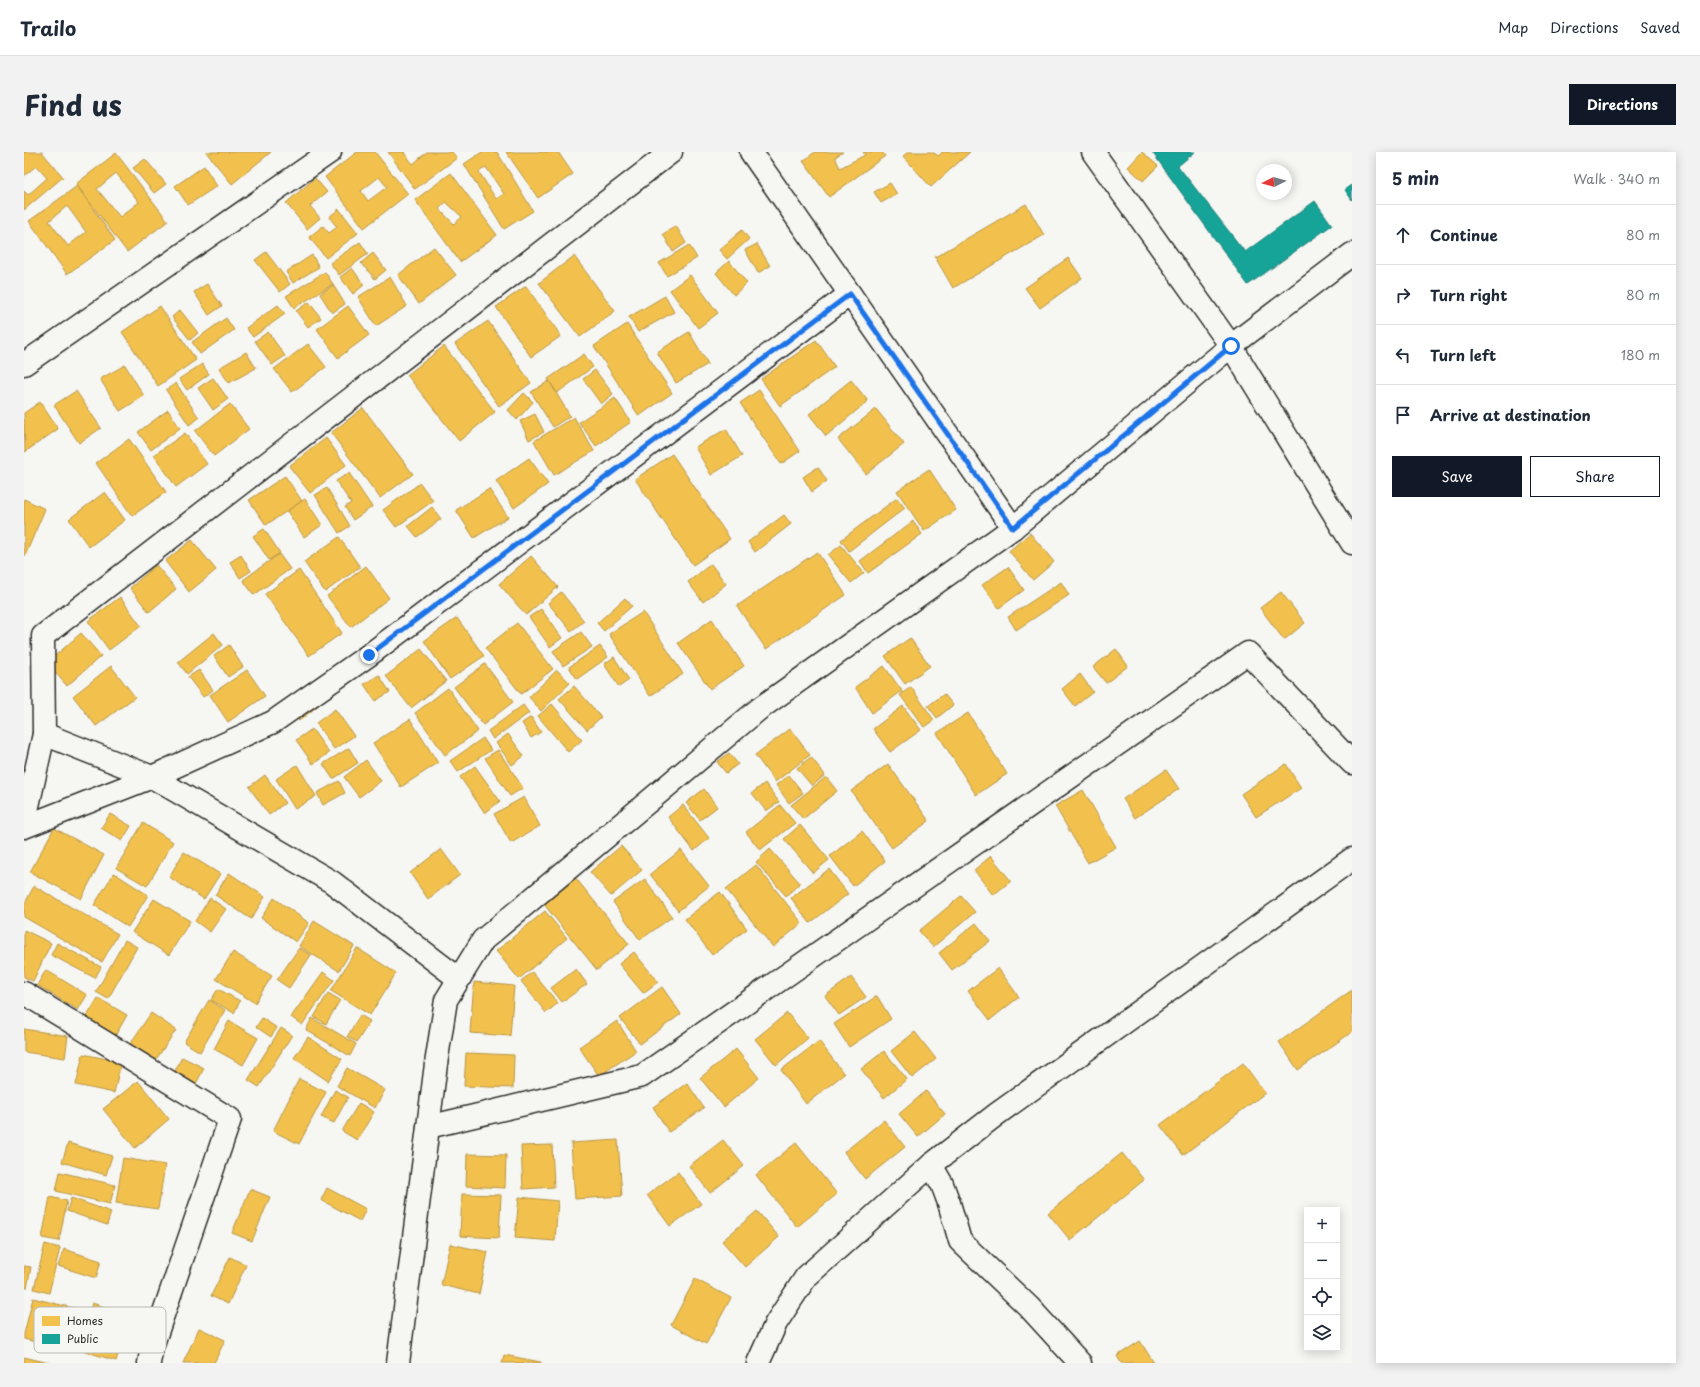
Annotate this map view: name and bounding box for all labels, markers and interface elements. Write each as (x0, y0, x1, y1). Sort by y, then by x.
text: Trailo (20, 14, 76, 42)
text: Map (1498, 17, 1528, 38)
text: Directions (1550, 17, 1618, 38)
text: Saved (1640, 17, 1680, 38)
text: Find us (24, 83, 122, 126)
button: Directions (1569, 84, 1676, 125)
north arrow (1256, 164, 1292, 200)
text: 5 min (1392, 165, 1439, 191)
text: Walk · 340 m (1573, 169, 1660, 188)
text: Continue (1430, 223, 1498, 246)
icon: ahead (1392, 224, 1414, 246)
text: 80 m (1626, 225, 1660, 244)
text: Turn right (1430, 283, 1507, 306)
icon: right (1392, 284, 1414, 306)
text: 80 m (1626, 285, 1660, 304)
route start (1222, 337, 1240, 355)
text: Turn left (1430, 343, 1496, 366)
icon: left (1392, 344, 1414, 366)
text: 180 m (1621, 345, 1660, 364)
text: Arrive at destination (1430, 403, 1591, 426)
icon: arrive (1392, 404, 1414, 426)
button: Save (1392, 456, 1522, 497)
button: Share (1530, 456, 1660, 497)
route end (360, 646, 378, 664)
map controls (1304, 1207, 1340, 1351)
button: + (1304, 1207, 1340, 1243)
button: − (1304, 1243, 1340, 1279)
button: locate (1304, 1279, 1340, 1315)
legend (34, 1307, 166, 1353)
text: Homes (67, 1312, 103, 1329)
button: layers (1304, 1315, 1340, 1351)
text: Public (67, 1330, 98, 1347)

